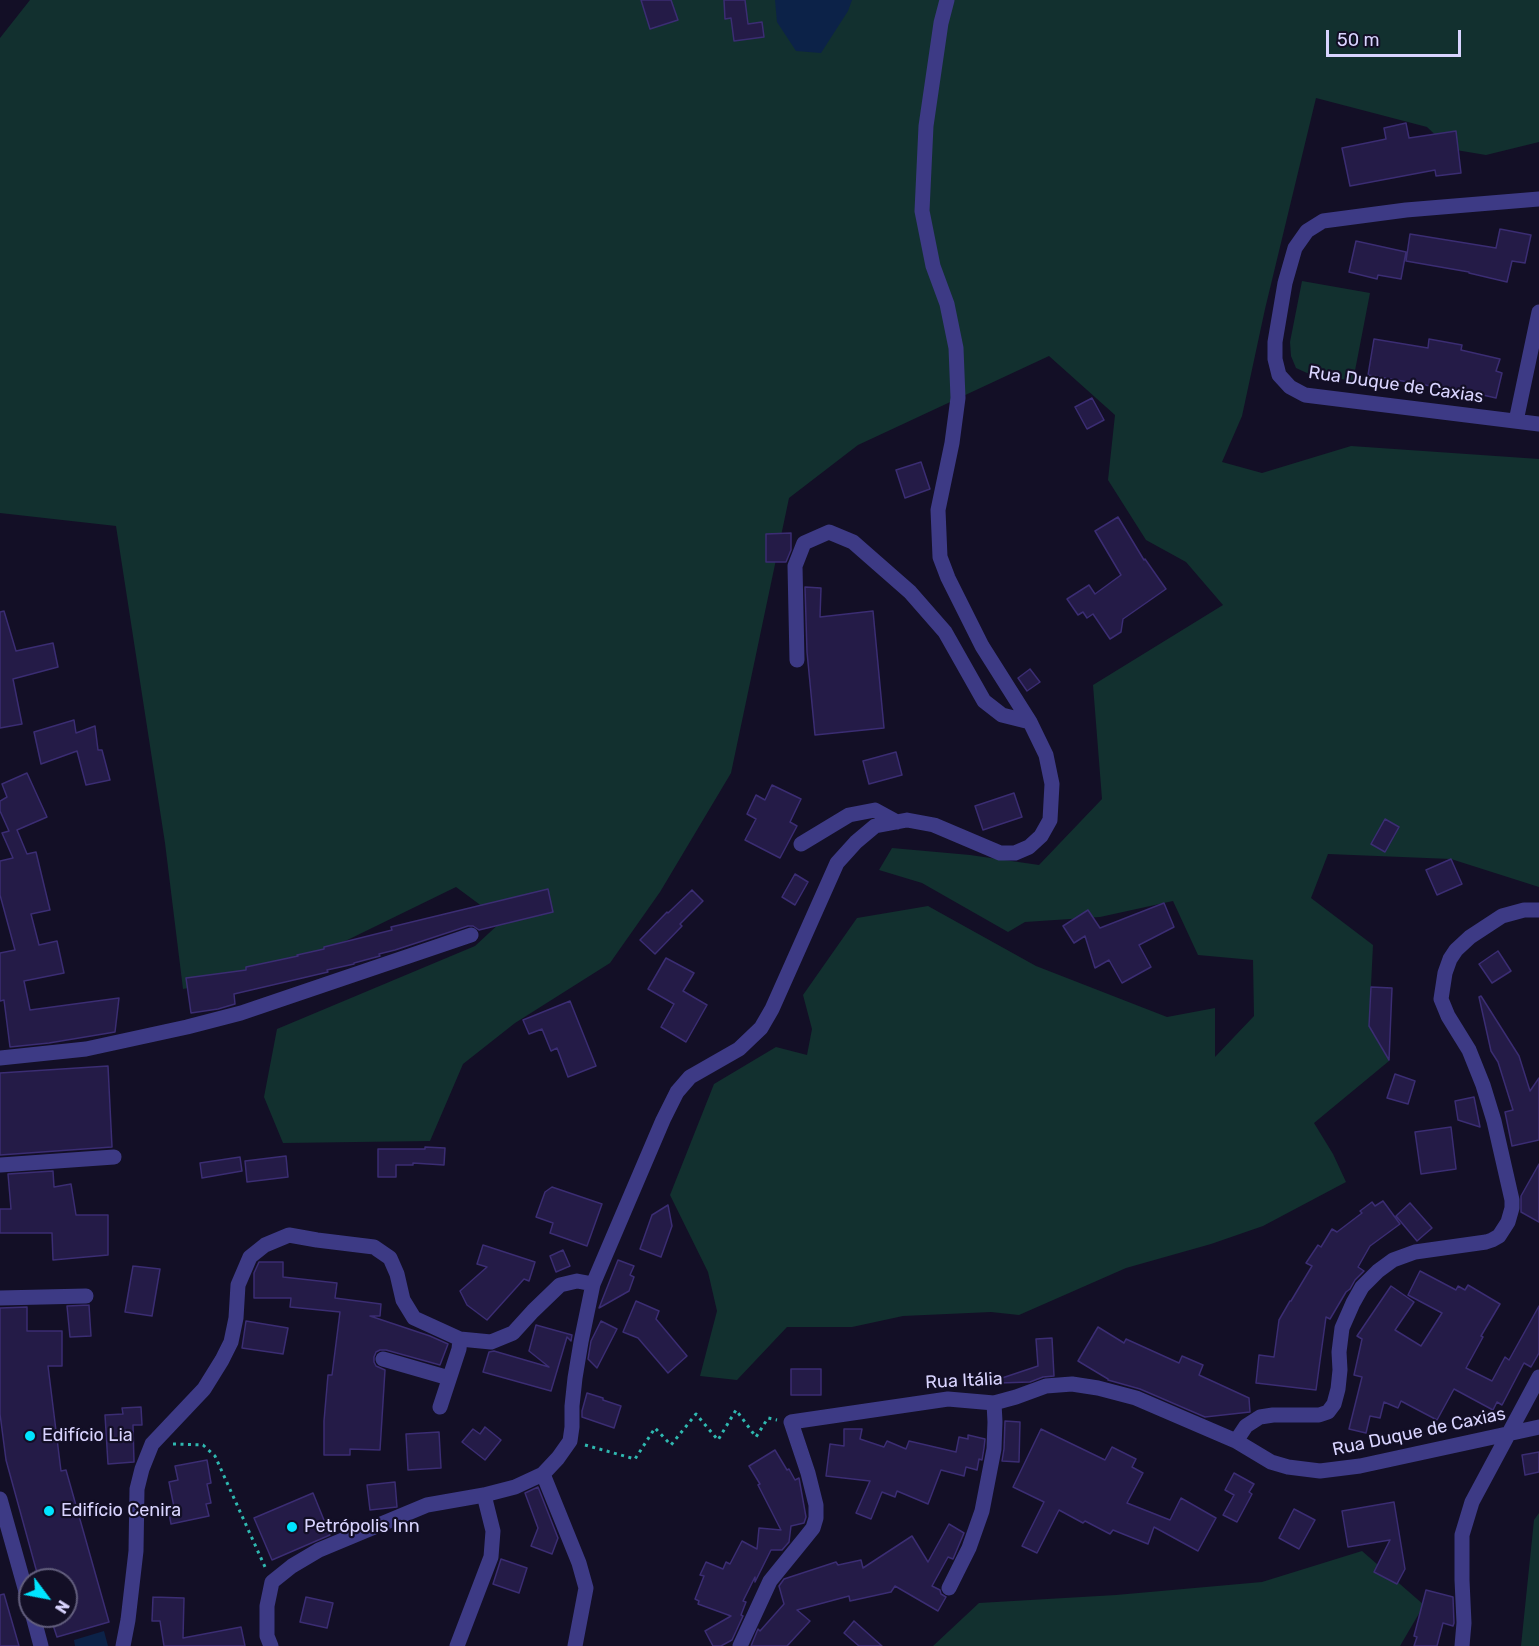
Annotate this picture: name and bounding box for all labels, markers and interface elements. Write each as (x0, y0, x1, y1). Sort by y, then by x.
scale bar (1329, 18, 1464, 56)
text: 50 m (1337, 29, 1380, 51)
street label: Rua Duque de Caxias (1307, 362, 1485, 408)
street label: Rua Itália (925, 1368, 1003, 1394)
street label: Rua Duque de Caxias (1330, 1403, 1508, 1461)
place label: Edifício Lia (42, 1425, 133, 1447)
marker: Edifício Lia (23, 1429, 37, 1443)
place label: Edifício Cenira (61, 1500, 181, 1522)
marker: Edifício Cenira (42, 1504, 56, 1518)
place label: Petrópolis Inn (304, 1516, 420, 1538)
marker: Petrópolis Inn (285, 1520, 299, 1534)
north arrow (18, 1568, 78, 1628)
text: N (51, 1597, 73, 1617)

